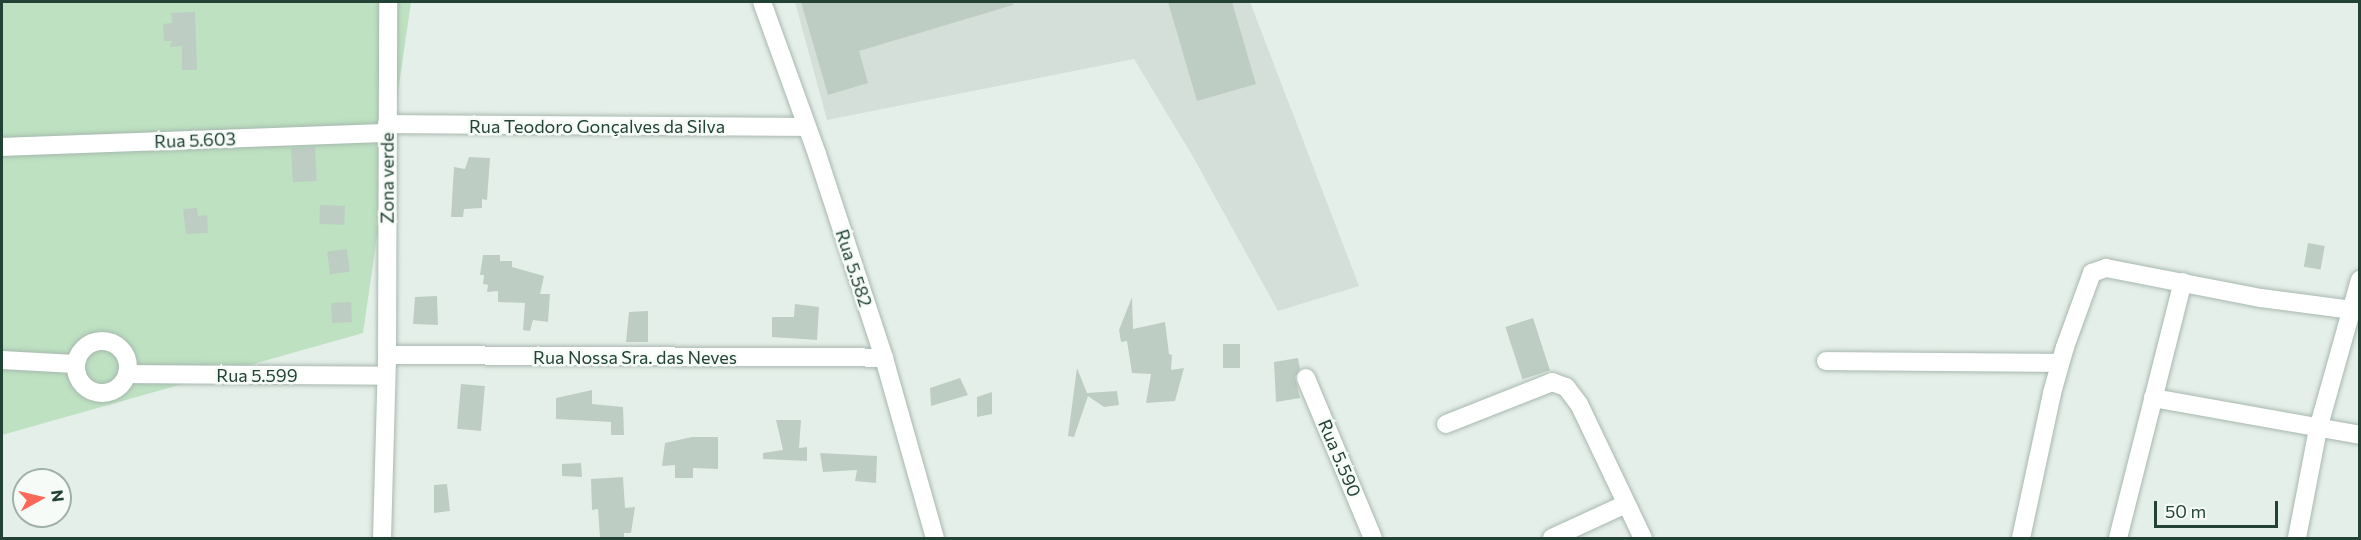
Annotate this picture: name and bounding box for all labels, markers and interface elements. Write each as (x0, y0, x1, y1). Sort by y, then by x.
street label: Rua Teodoro Gonçalves da Silva (469, 115, 725, 137)
street label: Rua 5.603 (154, 128, 236, 152)
street label: Zona verde (376, 132, 398, 224)
street label: Rua 5.582 (831, 226, 877, 310)
street label: Rua Nossa Sra. das Neves (533, 346, 737, 368)
street label: Rua 5.599 (216, 364, 298, 386)
street label: Rua 5.590 (1314, 416, 1366, 500)
north arrow (12, 468, 72, 528)
text: N (48, 488, 69, 503)
scale bar (2157, 489, 2282, 527)
text: 50 m (2165, 500, 2206, 522)

